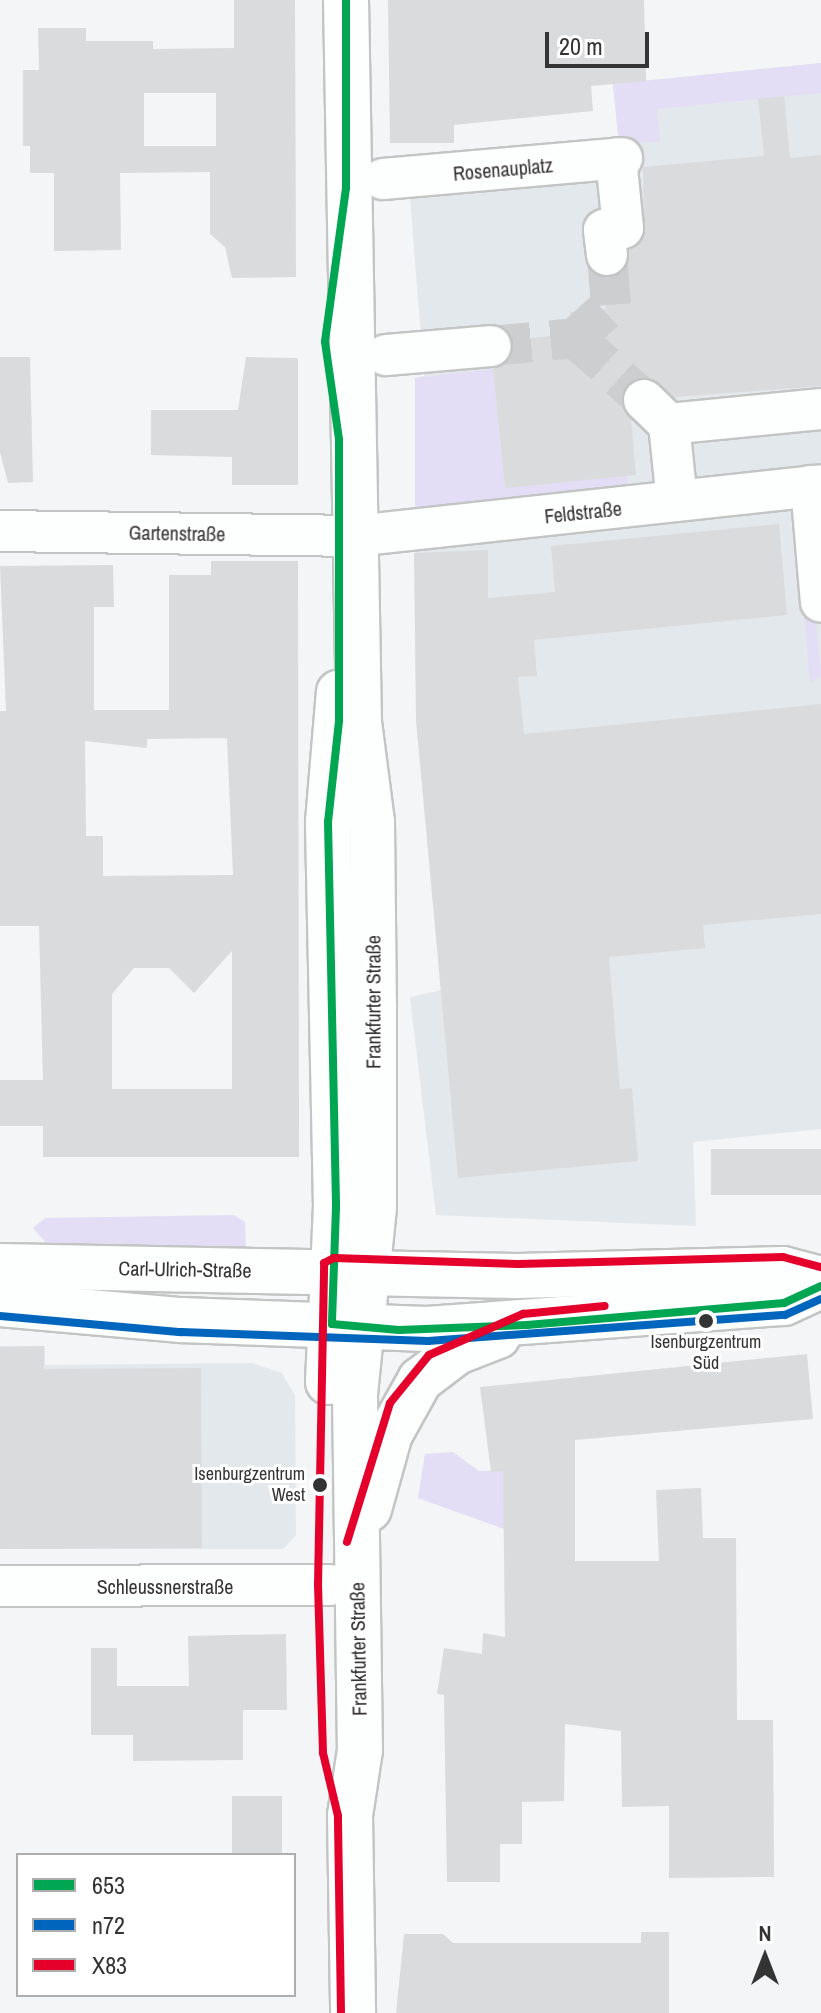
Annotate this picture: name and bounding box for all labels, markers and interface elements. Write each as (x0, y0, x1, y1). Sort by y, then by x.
scale bar (549, 16, 653, 66)
text: 20 m (559, 30, 603, 62)
street label: Rosenauplatz (452, 153, 554, 185)
street label: Feldstraße (543, 496, 623, 528)
street label: Gartenstraße (128, 520, 226, 546)
street label: Frankfurter Straße (361, 935, 385, 1069)
street label: Carl-Ulrich-Straße (118, 1256, 252, 1282)
marker: Isenburgzentrum Süd (698, 1313, 714, 1329)
place label: Isenburgzentrum Süd (651, 1332, 761, 1374)
place label: Isenburgzentrum West (194, 1464, 305, 1506)
marker: Isenburgzentrum West (312, 1477, 328, 1493)
street label: Schleussnerstraße (97, 1574, 233, 1598)
street label: Frankfurter Straße (345, 1582, 371, 1716)
legend (16, 1853, 296, 1997)
text: 653 (92, 1869, 125, 1901)
text: n72 (92, 1909, 125, 1941)
north arrow (725, 1917, 805, 1997)
text: N (758, 1918, 772, 1948)
text: X83 (92, 1949, 127, 1981)

